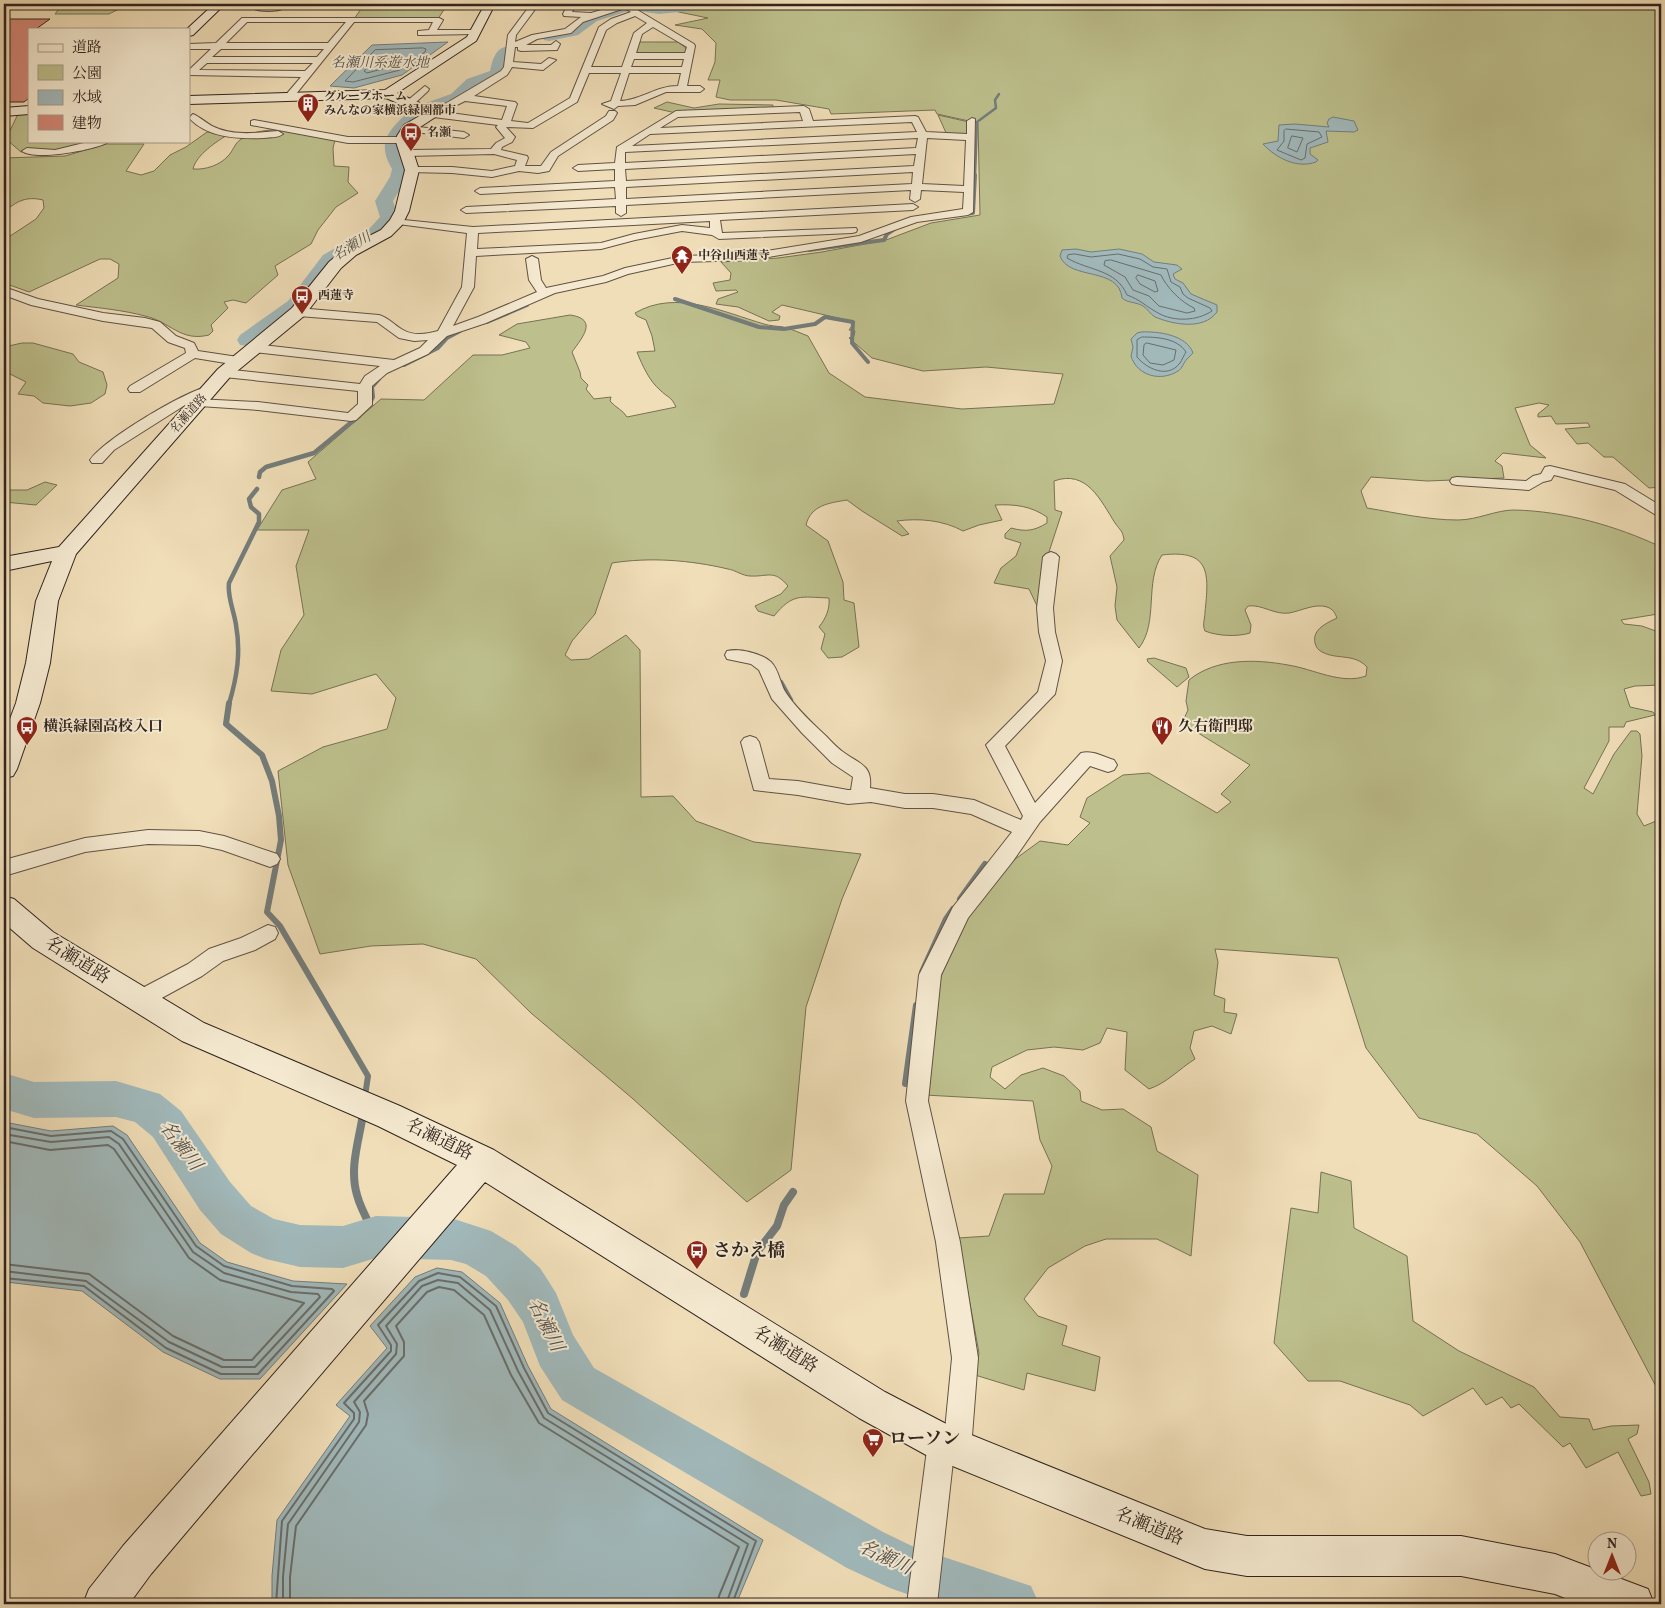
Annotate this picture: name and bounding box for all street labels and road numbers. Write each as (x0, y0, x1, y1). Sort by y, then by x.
street label: 名瀬道路 (167, 391, 211, 437)
street label: 名瀬道路 (40, 931, 114, 991)
street label: 名瀬道路 (401, 1113, 477, 1167)
street label: 名瀬道路 (748, 1320, 822, 1380)
street label: 名瀬道路 (1111, 1502, 1187, 1552)

